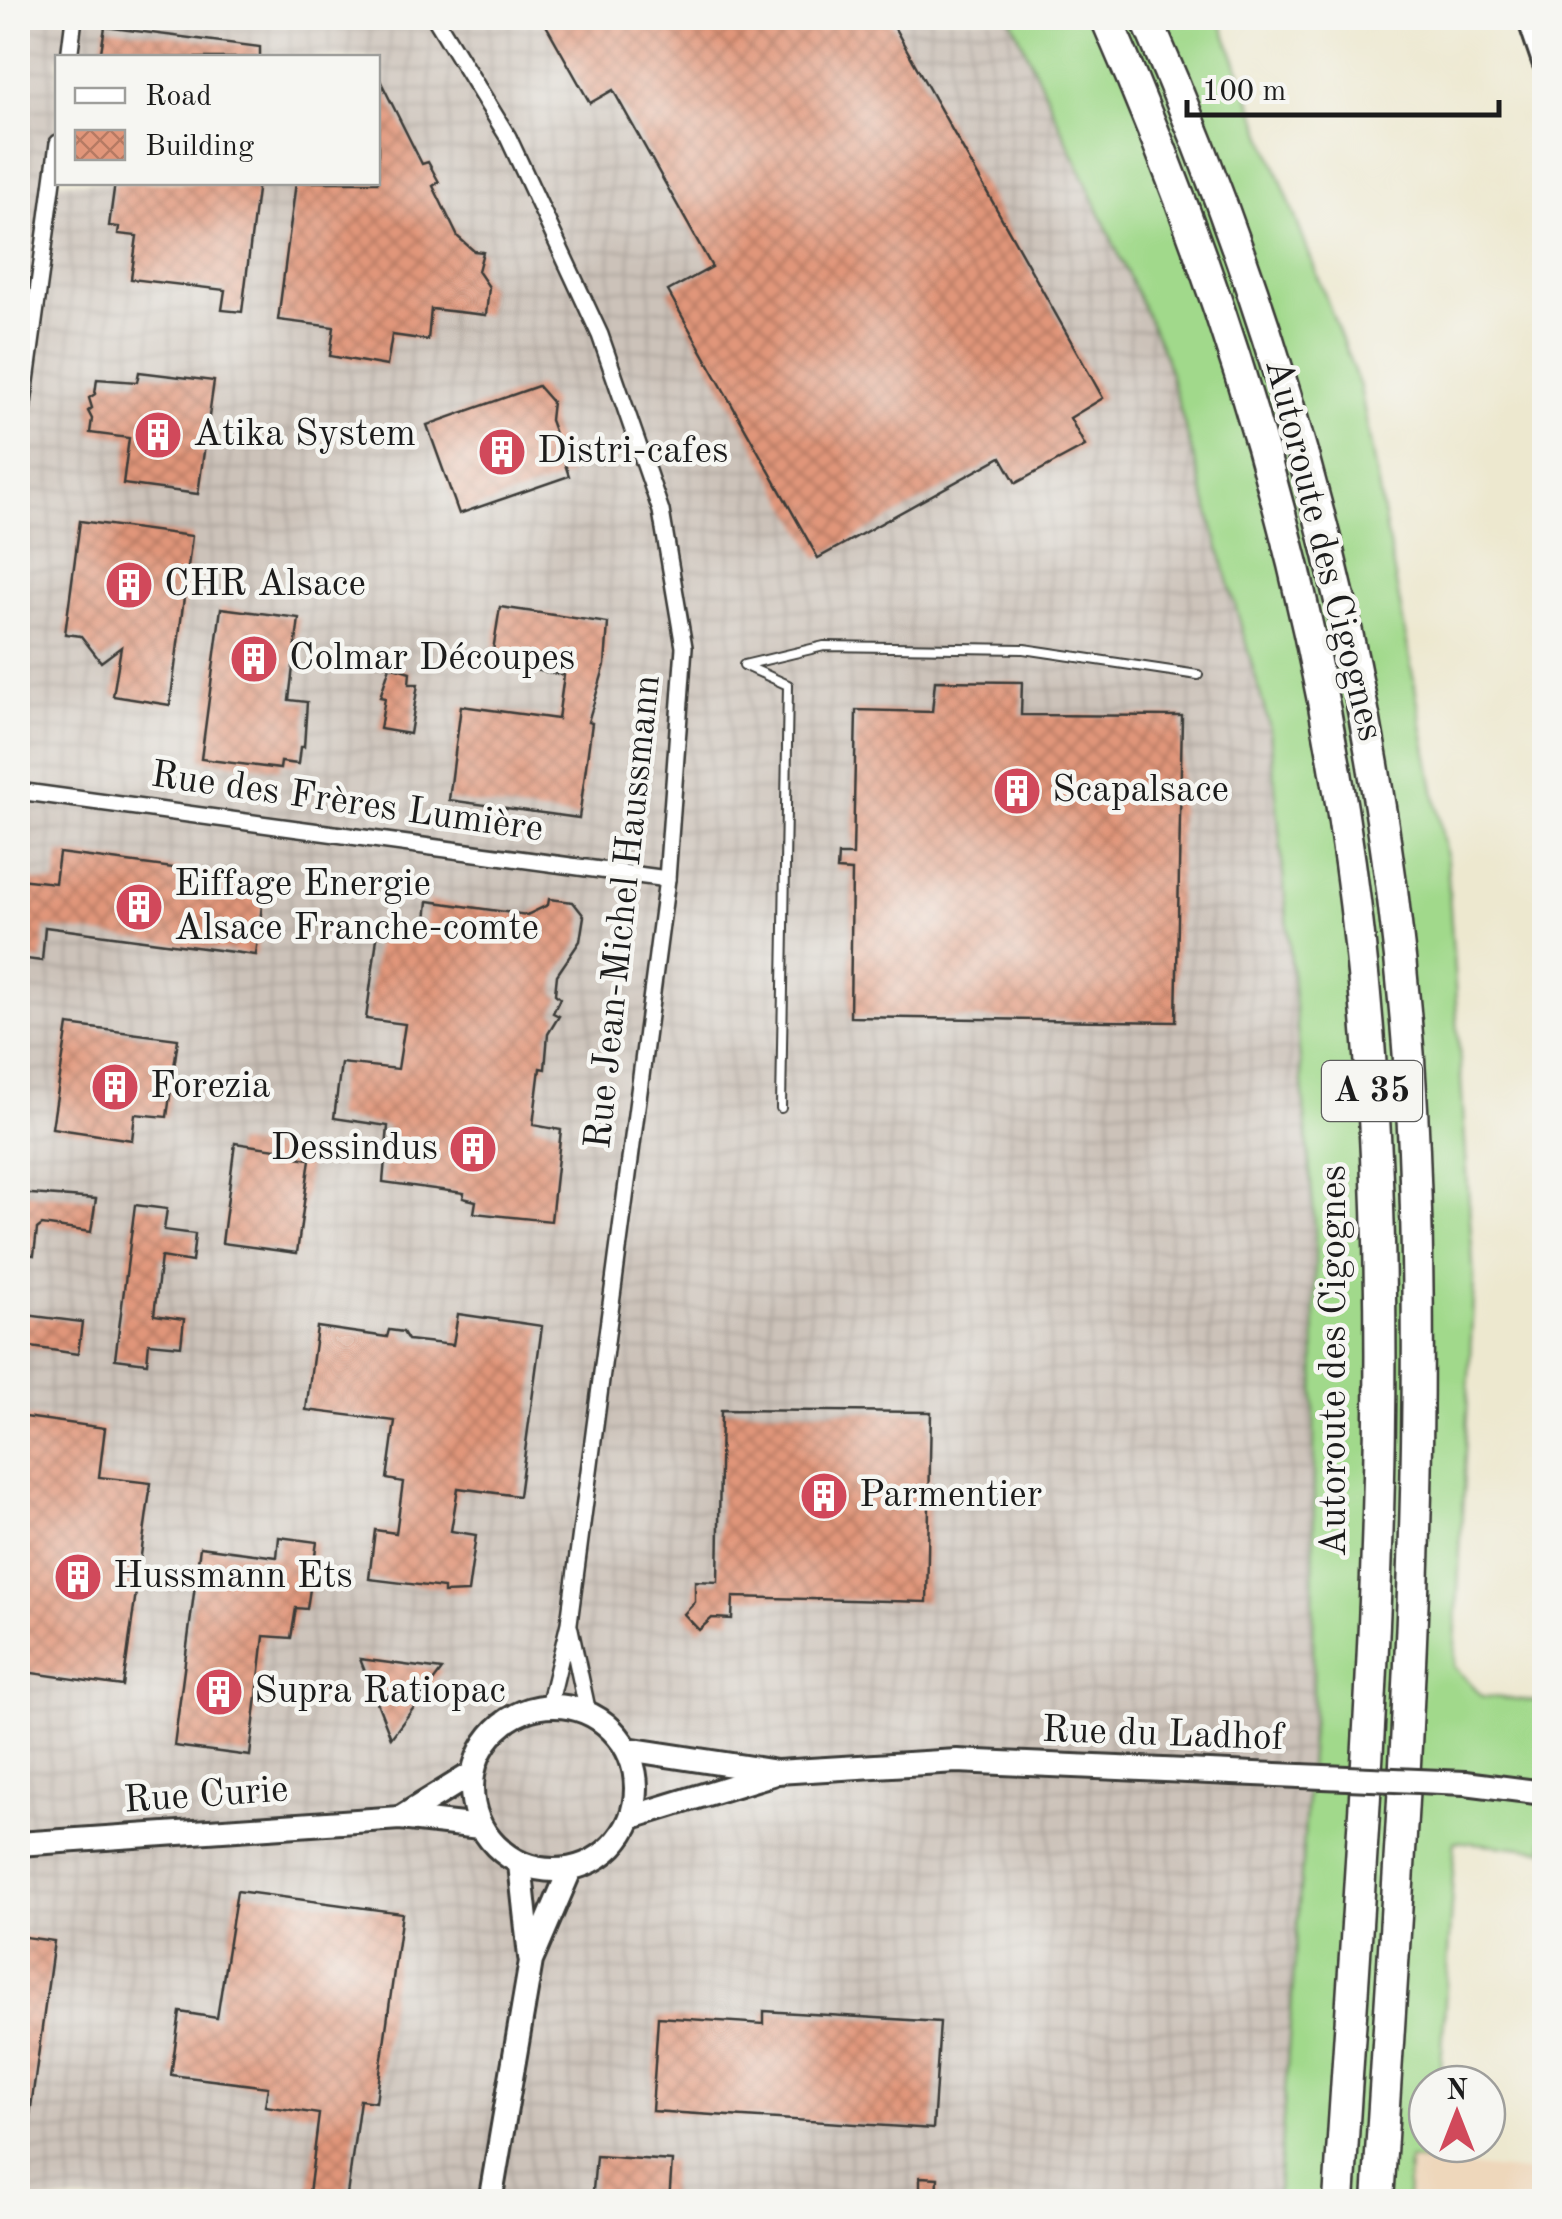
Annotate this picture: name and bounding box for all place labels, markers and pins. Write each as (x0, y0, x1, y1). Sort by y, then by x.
building icon: Atika System (132, 409, 184, 461)
place label: Atika System (193, 416, 416, 454)
building icon: Distri-cafes (476, 426, 528, 478)
place label: Distri-cafes (537, 433, 728, 471)
building icon: CHR Alsace (103, 559, 155, 611)
place label: CHR Alsace (164, 566, 366, 604)
building icon: Colmar Découpes (228, 633, 280, 685)
place label: Colmar Découpes (289, 640, 575, 678)
building icon: Scapalsace (991, 765, 1043, 817)
place label: Scapalsace (1052, 772, 1229, 810)
place label: Eiffage Energie Alsace Franche-comte (174, 866, 539, 948)
building icon: Eiffage Energie Alsace Franche-comte (113, 881, 165, 933)
building icon: Forezia (89, 1061, 141, 1113)
place label: Forezia (150, 1068, 271, 1106)
building icon: Dessindus (447, 1123, 499, 1175)
place label: Dessindus (270, 1130, 438, 1168)
building icon: Parmentier (798, 1470, 850, 1522)
place label: Parmentier (859, 1477, 1042, 1515)
building icon: Hussmann Ets (52, 1551, 104, 1603)
place label: Hussmann Ets (113, 1558, 353, 1596)
building icon: Supra Ratiopac (193, 1666, 245, 1718)
place label: Supra Ratiopac (254, 1673, 506, 1711)

